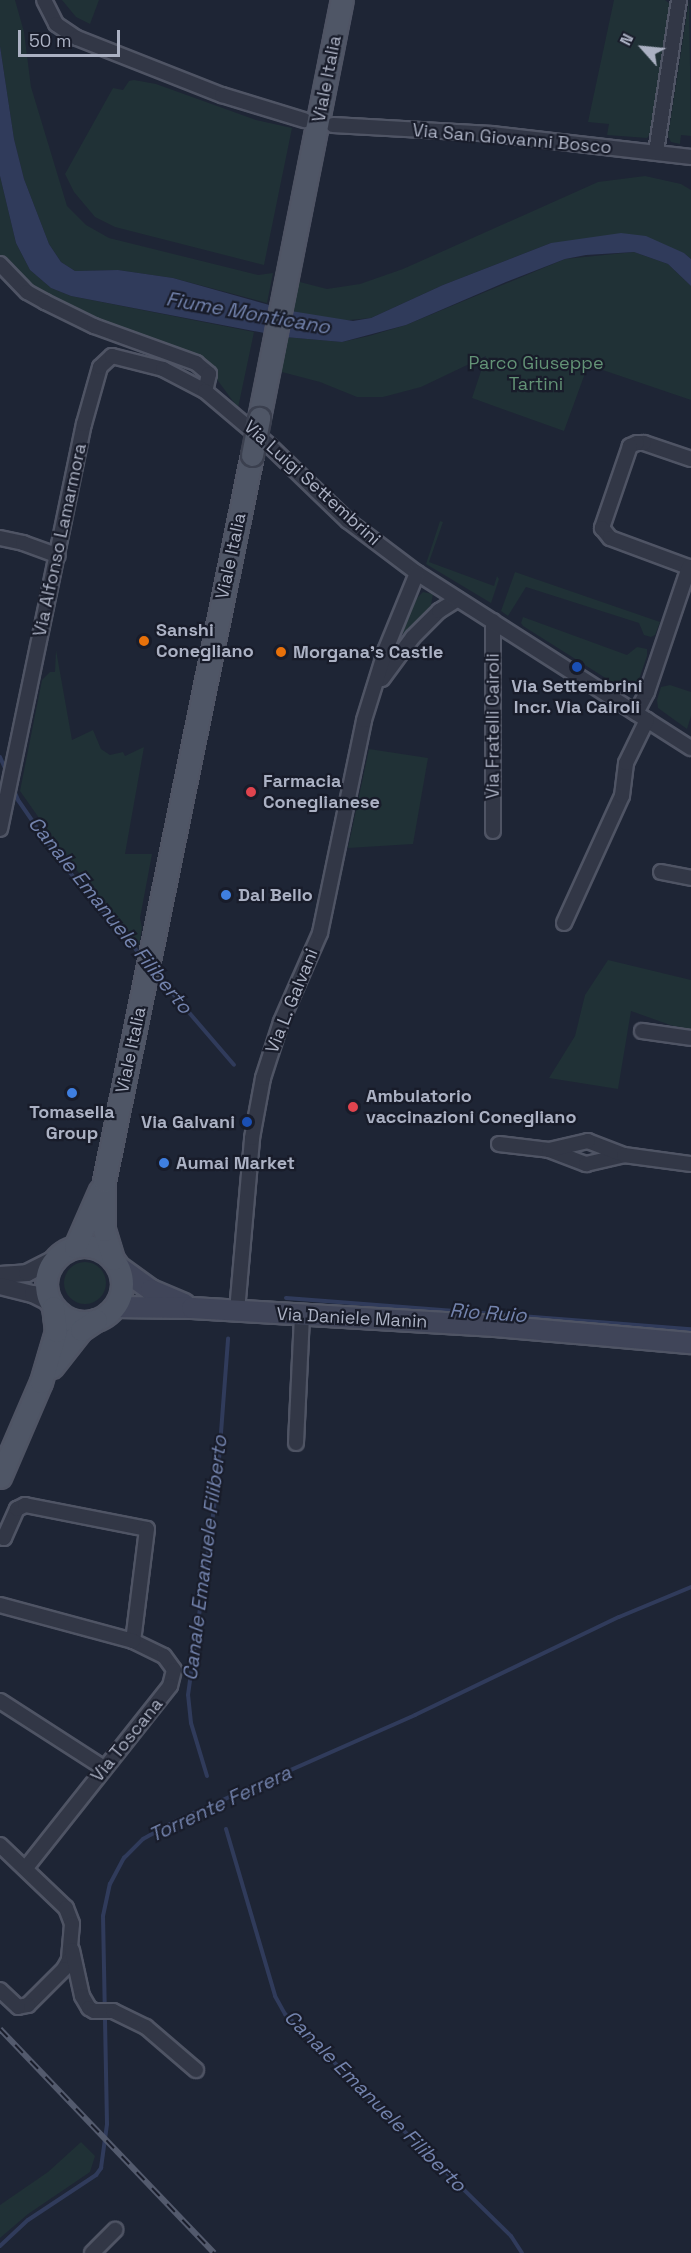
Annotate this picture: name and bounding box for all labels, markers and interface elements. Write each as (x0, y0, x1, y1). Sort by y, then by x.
scale bar (21, 18, 123, 56)
north arrow (613, 18, 673, 78)
text: 50 m (29, 29, 71, 52)
text: N (615, 30, 638, 49)
street label: Viale Italia (308, 34, 346, 124)
street label: Via San Giovanni Bosco (411, 120, 613, 158)
water label: Fiume Monticano (164, 287, 332, 339)
park label: Parco Giuseppe Tartini (468, 353, 604, 395)
street label: Via Luigi Settembrini (239, 416, 385, 550)
street label: Via Alfonso Lamarmora (29, 441, 91, 639)
street label: Viale Italia (211, 511, 251, 601)
place label: Sanshi Conegliano (156, 620, 254, 662)
marker: Sanshi Conegliano (137, 634, 151, 648)
place label: Morgana's Castle (293, 641, 443, 663)
marker: Morgana's Castle (274, 645, 288, 659)
street label: Via Fratelli Cairoli (482, 653, 504, 799)
marker: Via Settembrini Incr. Via Cairoli (570, 660, 584, 674)
place label: Via Settembrini Incr. Via Cairoli (511, 676, 643, 718)
place label: Farmacia Coneglianese (263, 771, 380, 814)
marker: Farmacia Coneglianese (244, 785, 258, 799)
water label: Canale Emanuele Filiberto (23, 811, 197, 1019)
place label: Dal Bello (238, 884, 313, 906)
marker: Dal Bello (219, 888, 233, 902)
street label: Via L. Galvani (261, 945, 323, 1057)
street label: Viale Italia (111, 1005, 151, 1095)
marker: Tomasella Group (65, 1086, 79, 1100)
place label: Ambulatorio vaccinazioni Conegliano (366, 1086, 576, 1128)
marker: Ambulatorio vaccinazioni Conegliano (344, 1098, 362, 1116)
place label: Tomasella Group (29, 1102, 115, 1144)
place label: Via Galvani (141, 1111, 235, 1133)
marker: Via Galvani (240, 1115, 254, 1129)
place label: Aumai Market (176, 1152, 295, 1174)
marker: Aumai Market (157, 1156, 171, 1170)
water label: Rio Ruio (449, 1298, 527, 1328)
street label: Via Daniele Manin (276, 1303, 428, 1333)
water label: Canale Emanuele Filiberto (178, 1434, 232, 1682)
street label: Via Toscana (86, 1693, 168, 1787)
water label: Torrente Ferrera (145, 1761, 295, 1847)
water label: Canale Emanuele Filiberto (279, 2005, 471, 2197)

